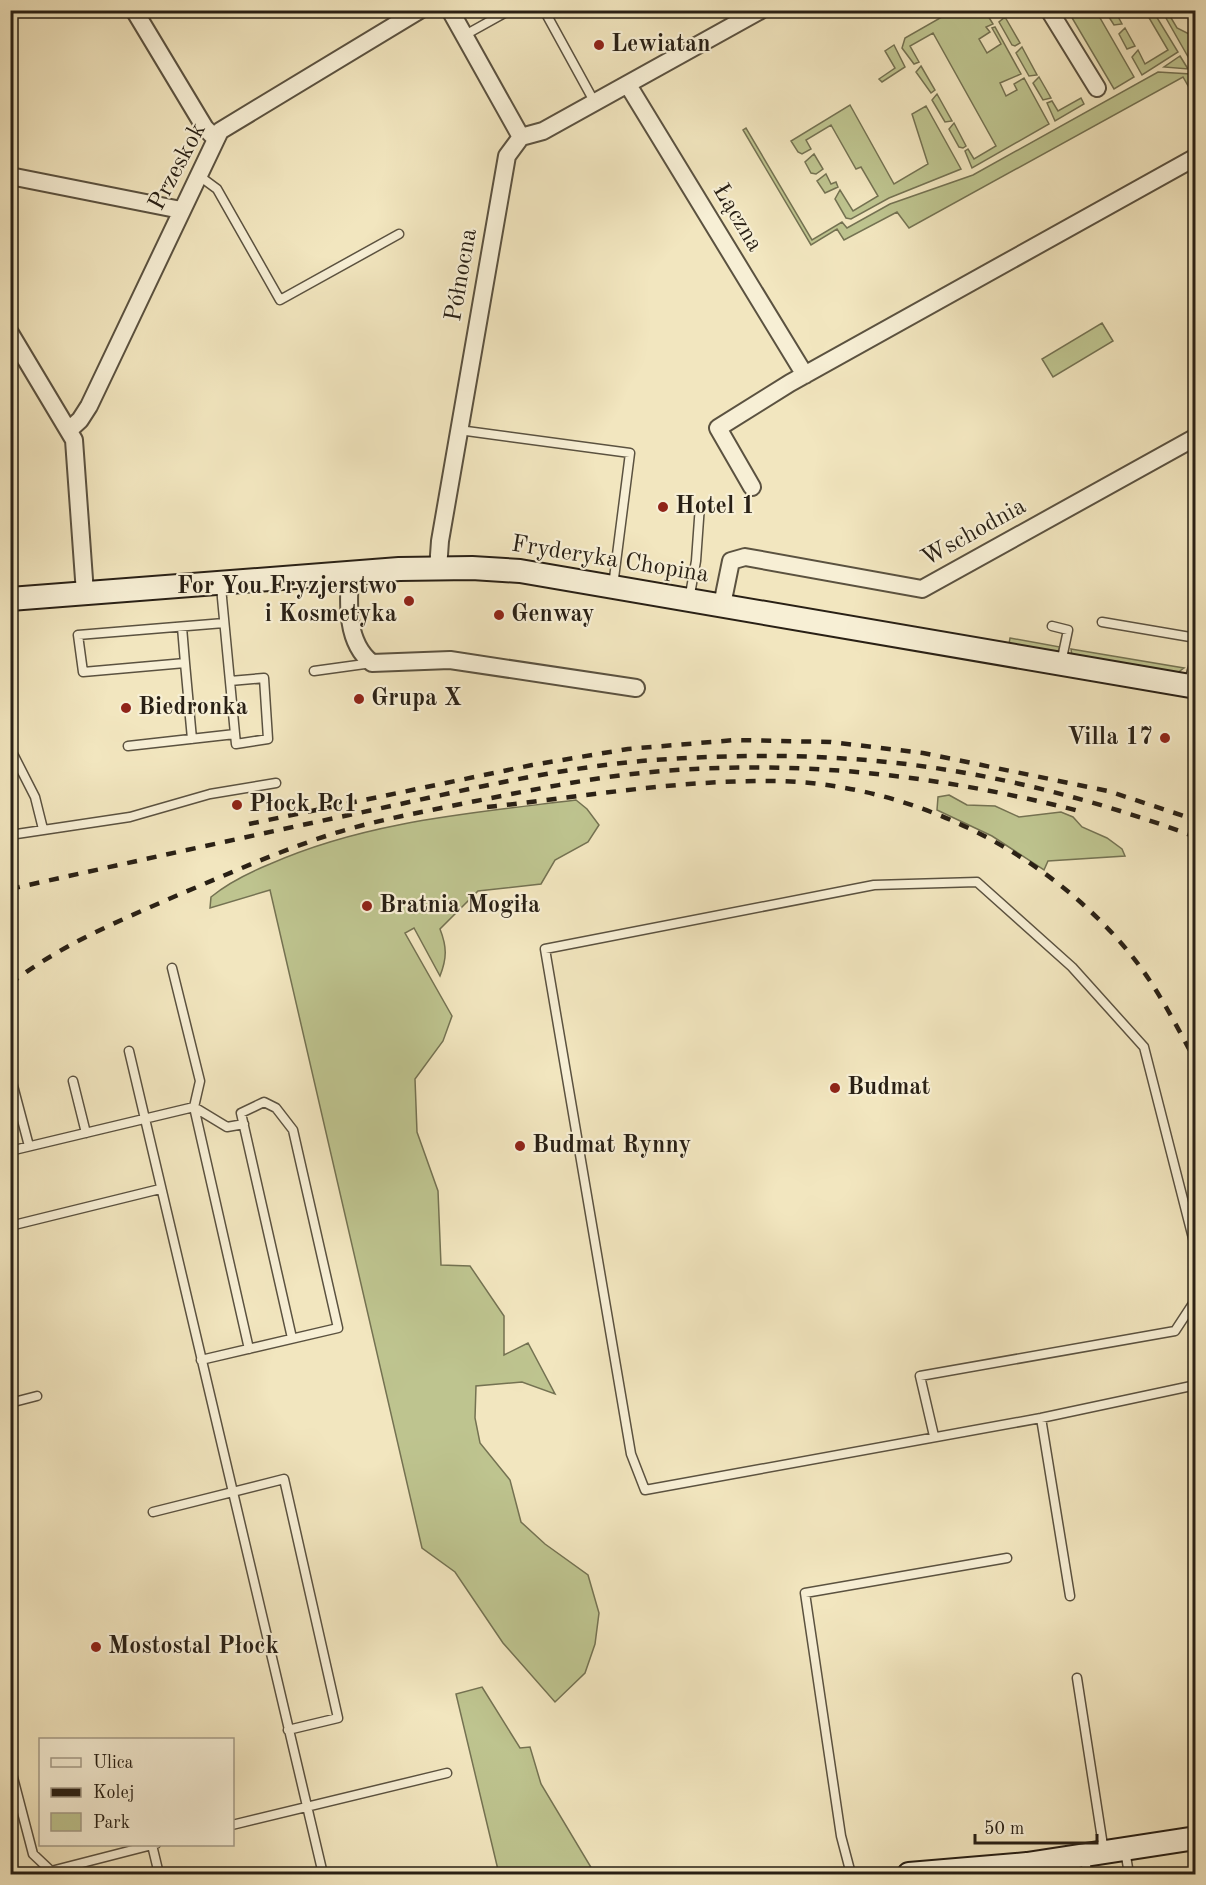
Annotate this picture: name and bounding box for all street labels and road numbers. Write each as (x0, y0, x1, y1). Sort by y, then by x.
street label: Przeskok (145, 119, 211, 215)
street label: Łączna (708, 180, 766, 256)
street label: Północna (442, 227, 482, 323)
street label: Wschodnia (918, 494, 1030, 571)
street label: Fryderyka Chopina (510, 533, 711, 587)

